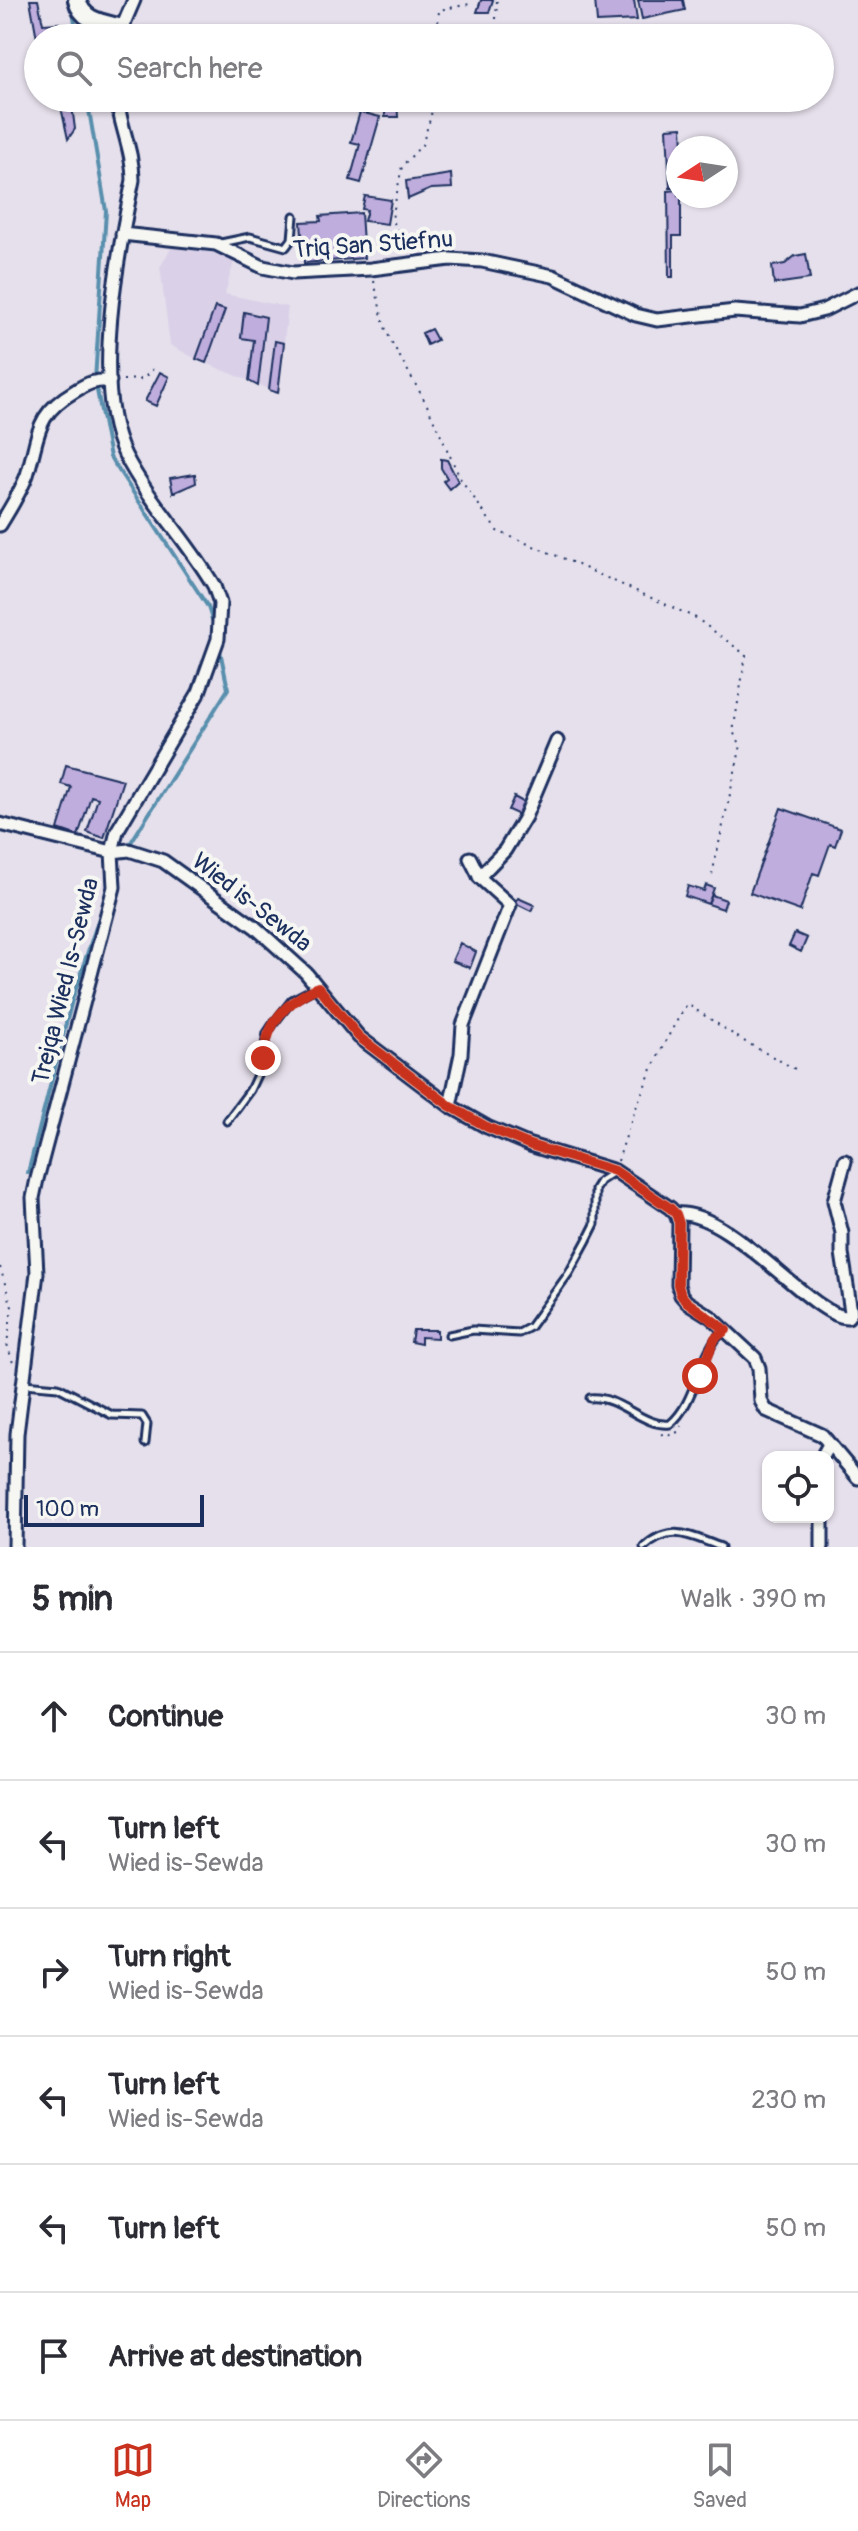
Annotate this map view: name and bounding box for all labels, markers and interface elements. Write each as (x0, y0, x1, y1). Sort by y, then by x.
search box (24, 24, 834, 112)
icon: search (52, 46, 96, 90)
text: Search here (116, 50, 263, 87)
north arrow (666, 136, 738, 208)
street label: Triq San Stiefnu (292, 224, 454, 265)
street label: Wied is-Sewda (186, 847, 317, 958)
street label: Trejqa Wied Is-Sewda (26, 875, 105, 1087)
route end (245, 1040, 281, 1076)
route start (682, 1358, 718, 1394)
map controls (762, 1451, 834, 1523)
button: locate (762, 1451, 834, 1523)
scale bar (24, 1491, 204, 1527)
text: 100 m (36, 1495, 99, 1523)
text: 5 min (32, 1578, 113, 1621)
text: Walk · 390 m (681, 1583, 826, 1615)
icon: ahead (32, 1694, 76, 1738)
text: Continue (108, 1698, 223, 1735)
text: 30 m (765, 1700, 826, 1732)
text: Turn left (108, 1810, 219, 1847)
icon: left (32, 1822, 76, 1866)
text: 30 m (765, 1828, 826, 1860)
text: Wied is-Sewda (108, 1847, 264, 1879)
text: Turn right (108, 1938, 231, 1975)
icon: right (32, 1950, 76, 1994)
text: 50 m (765, 1956, 826, 1988)
text: Wied is-Sewda (108, 1975, 264, 2007)
text: Turn left (108, 2066, 219, 2103)
icon: left (32, 2078, 76, 2122)
text: 230 m (751, 2084, 826, 2116)
text: Wied is-Sewda (108, 2103, 264, 2135)
icon: left (32, 2206, 76, 2250)
text: Turn left (108, 2210, 219, 2247)
text: 50 m (765, 2212, 826, 2244)
icon: arrive (32, 2334, 76, 2378)
text: Arrive at destination (108, 2338, 362, 2375)
tab: Map (111, 2438, 155, 2514)
tab: Directions (377, 2438, 470, 2514)
tab: Saved (692, 2438, 747, 2514)

